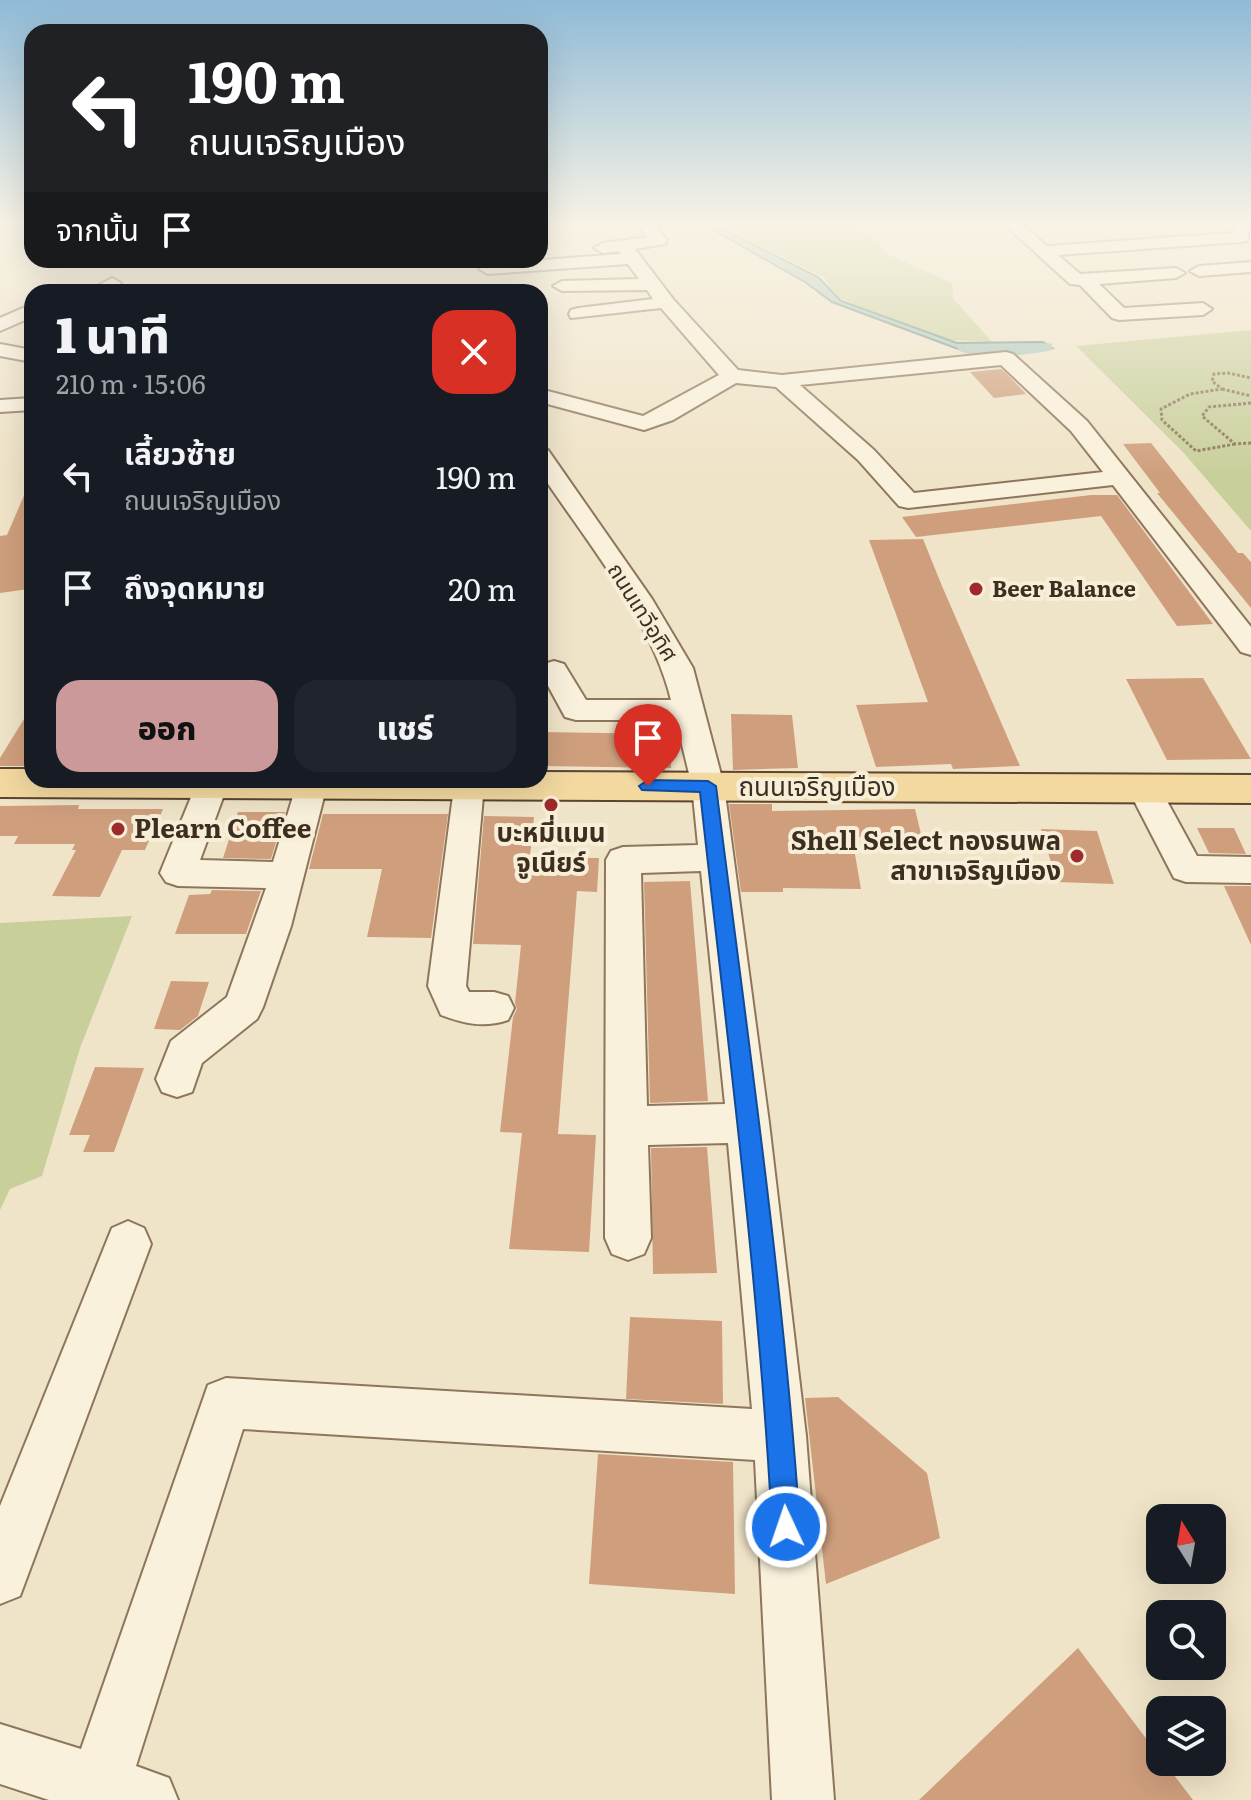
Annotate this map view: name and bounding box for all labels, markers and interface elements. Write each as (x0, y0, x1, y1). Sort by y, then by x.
text: 190 m (188, 37, 345, 120)
icon: left (56, 56, 160, 160)
text: ถนนเจริญเมือง (188, 113, 406, 166)
text: จากนั้น (56, 206, 139, 250)
icon: arrive (155, 208, 199, 252)
text: 1 นาที (56, 297, 170, 368)
button: close (432, 310, 516, 394)
text: 210 m · 15:06 (56, 363, 206, 402)
text: เลี้ยวซ้าย (124, 430, 236, 474)
icon: left (56, 454, 100, 498)
text: 190 m (436, 454, 516, 498)
text: ถนนเจริญเมือง (124, 479, 281, 518)
street label: ถนนเทวีอุทิศ (601, 555, 688, 667)
text: ถึงจุดหมาย (124, 564, 265, 608)
icon: arrive (56, 566, 100, 610)
text: 20 m (448, 566, 516, 610)
place label: Beer Balance (992, 571, 1136, 604)
marker: Beer Balance (967, 580, 985, 598)
button: ออก (56, 680, 278, 772)
button: แชร์ (294, 680, 516, 772)
pin (614, 704, 682, 786)
icon: arrive (626, 716, 670, 760)
street label: ถนนเจริญเมือง (738, 765, 896, 804)
marker: บะหมี่แมน จูเนียร์ (542, 796, 560, 814)
place label: Plearn Coffee (134, 807, 311, 846)
place label: บะหมี่แมน จูเนียร์ (496, 811, 606, 880)
place label: Shell Select ทองธนพล สาขาเจริญเมือง (791, 819, 1061, 888)
marker: Plearn Coffee (109, 820, 127, 838)
marker: Shell Select ทองธนพล สาขาเจริญเมือง (1068, 847, 1086, 865)
position arrow (744, 1485, 828, 1569)
north arrow (1146, 1504, 1226, 1584)
map controls (1146, 1504, 1226, 1776)
button: search (1146, 1600, 1226, 1680)
button: layers (1146, 1696, 1226, 1776)

